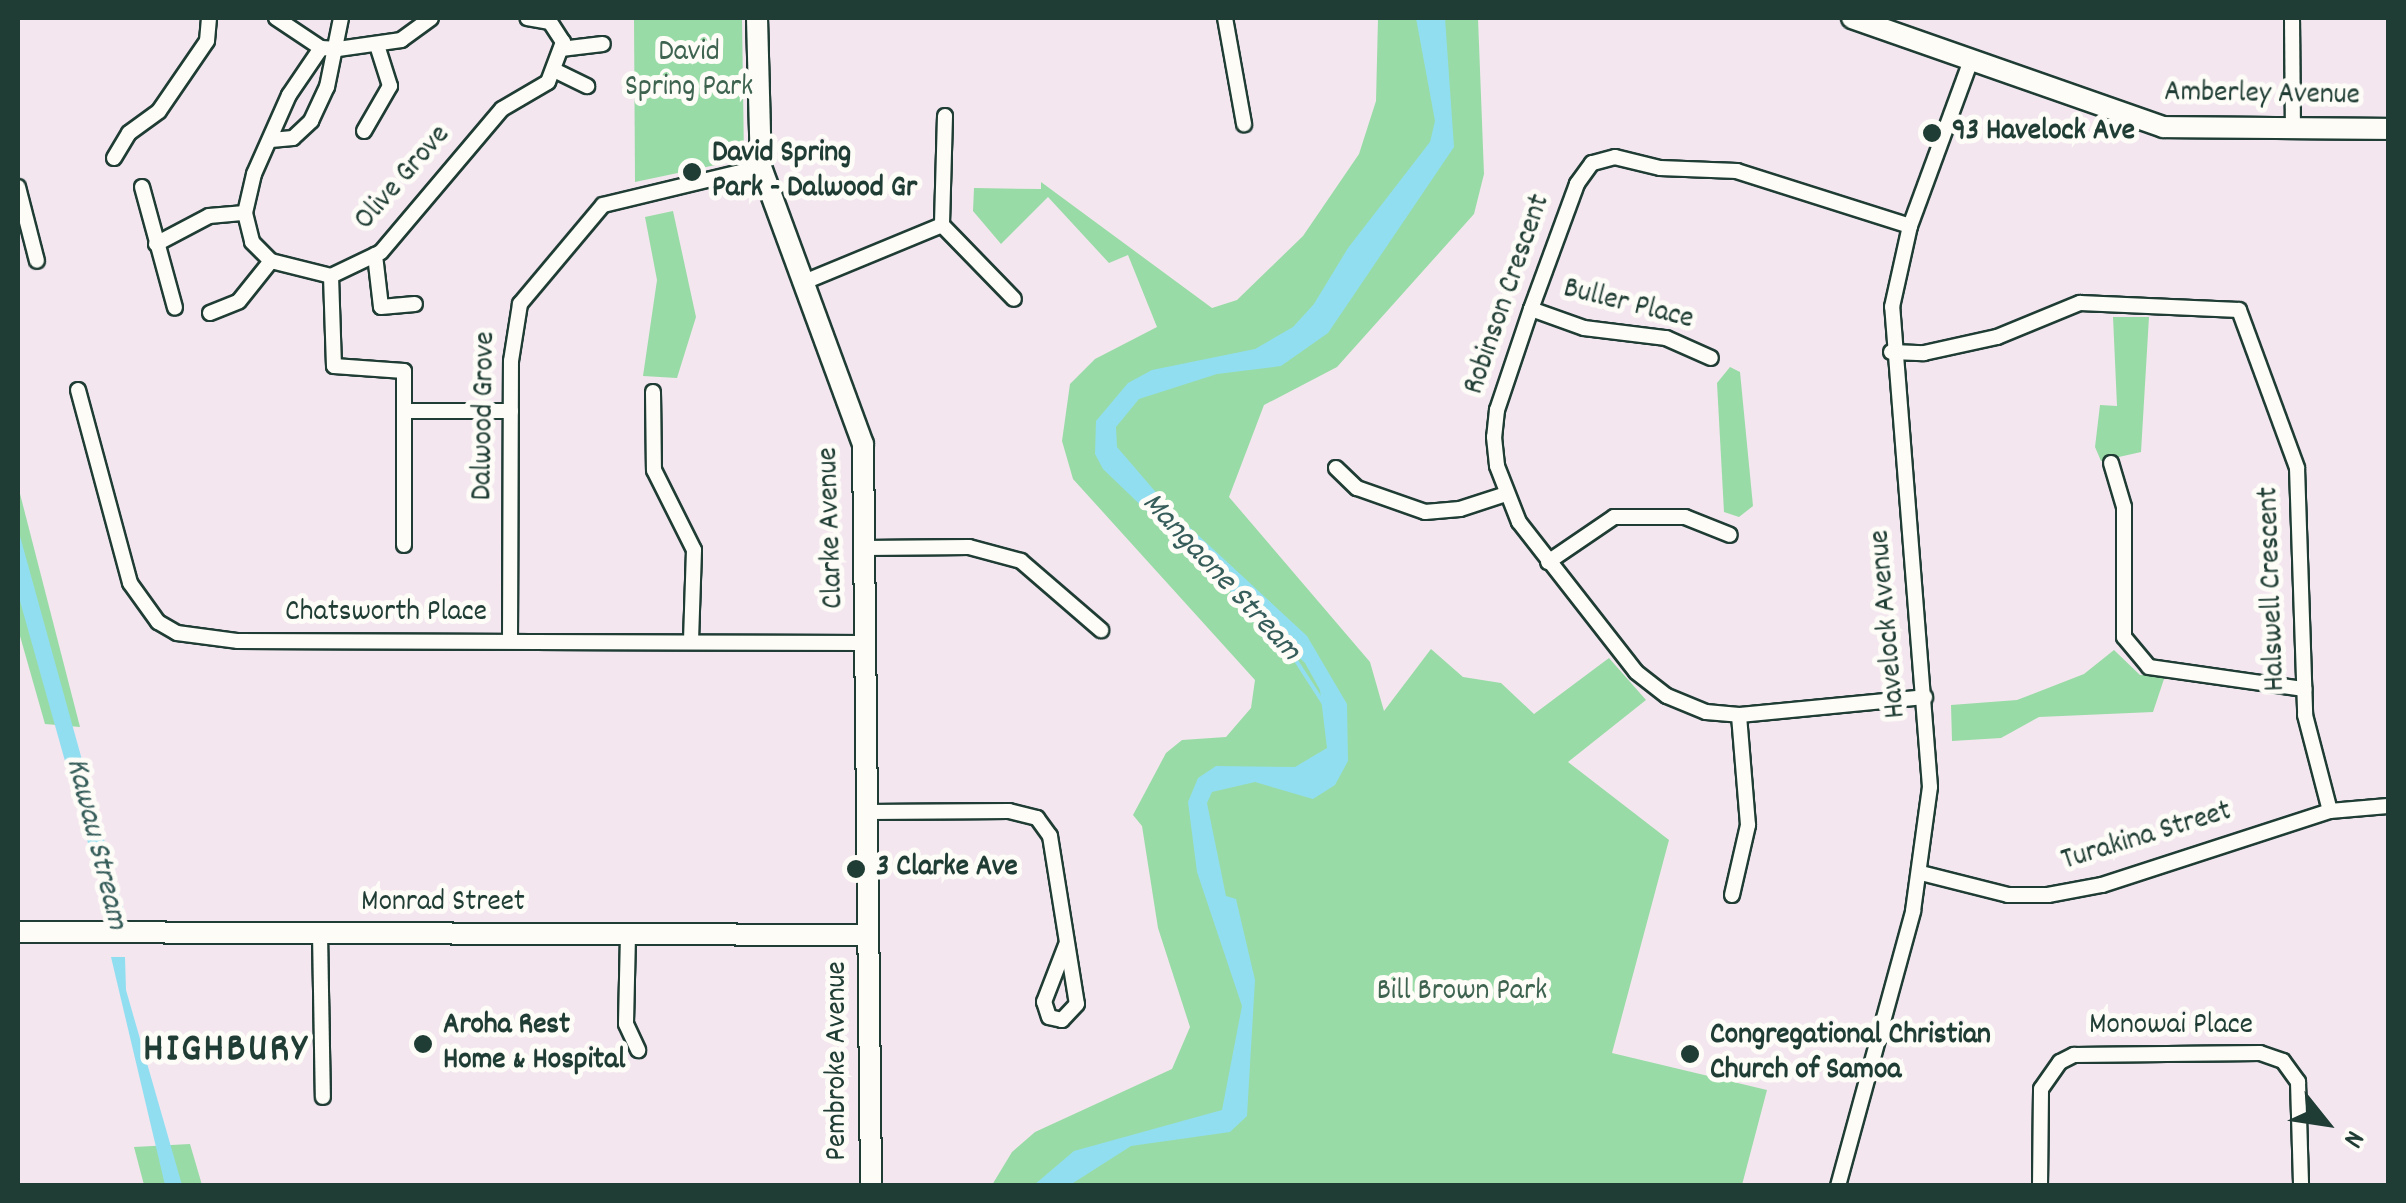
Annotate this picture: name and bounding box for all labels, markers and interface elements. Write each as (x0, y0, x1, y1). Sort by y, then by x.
park label: David Spring Park (625, 36, 753, 106)
street label: Amberley Avenue (2164, 76, 2360, 116)
place label: 93 Havelock Ave (1952, 115, 2135, 151)
street label: Olive Grove (349, 119, 459, 239)
marker: 93 Havelock Ave (1921, 122, 1943, 144)
place label: David Spring Park - Dalwood Gr (712, 137, 917, 208)
marker: David Spring Park - Dalwood Gr (681, 161, 703, 183)
street label: Robinson Crescent (1458, 190, 1560, 400)
street label: Buller Place (1559, 272, 1697, 340)
street label: Dalwood Grove (467, 331, 505, 501)
street label: Clarke Avenue (812, 447, 854, 609)
water label: Mangaone Stream (1132, 486, 1308, 670)
street label: Halswell Crescent (2252, 486, 2296, 692)
street label: Havelock Avenue (1864, 528, 1916, 720)
street label: Chatsworth Place (285, 596, 487, 632)
water label: Kawau Stream (55, 754, 135, 934)
street label: Turakina Street (2058, 795, 2236, 881)
place label: 3 Clarke Ave (876, 851, 1018, 887)
marker: 3 Clarke Ave (845, 858, 867, 880)
street label: Monrad Street (361, 886, 525, 922)
street label: Pembroke Avenue (821, 961, 857, 1161)
park label: Bill Brown Park (1377, 975, 1547, 1011)
place label: Aroha Rest Home & Hospital (443, 1009, 625, 1080)
street label: Monowai Place (2089, 1009, 2253, 1045)
place label: Congregational Christian Church of Samoa (1710, 1019, 1991, 1090)
district label: HIGHBURY (143, 1028, 309, 1076)
marker: Aroha Rest Home & Hospital (412, 1033, 434, 1055)
marker: Congregational Christian Church of Samoa (1679, 1043, 1701, 1065)
north arrow (2276, 1073, 2376, 1173)
text: N (2331, 1122, 2373, 1154)

